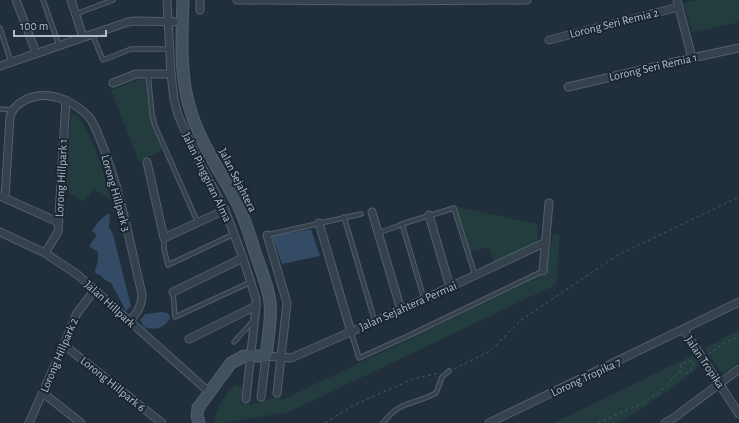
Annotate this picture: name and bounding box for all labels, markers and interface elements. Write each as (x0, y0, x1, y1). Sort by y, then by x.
street label: Lorong Seri Remia 2 (568, 6, 660, 40)
scale bar (14, 12, 106, 38)
text: 100 m (20, 20, 48, 32)
street label: Lorong Seri Remia 1 (608, 51, 698, 83)
street label: Jalan Pinggiran Alma (180, 130, 234, 224)
street label: Lorong Hillpark 1 (53, 139, 69, 217)
street label: Jalan Sejahtera (216, 146, 259, 215)
street label: Lorong Hillpark 3 (99, 153, 133, 233)
street label: Jalan Hillpark (82, 278, 138, 330)
street label: Jalan Sejahtera Permai (358, 279, 459, 334)
street label: Lorong Hillpark 2 (38, 316, 80, 394)
street label: Jalan Tropika (683, 334, 727, 391)
street label: Lorong Hillpark 6 (78, 354, 148, 414)
street label: Lorong Tropika 7 (549, 356, 623, 398)

